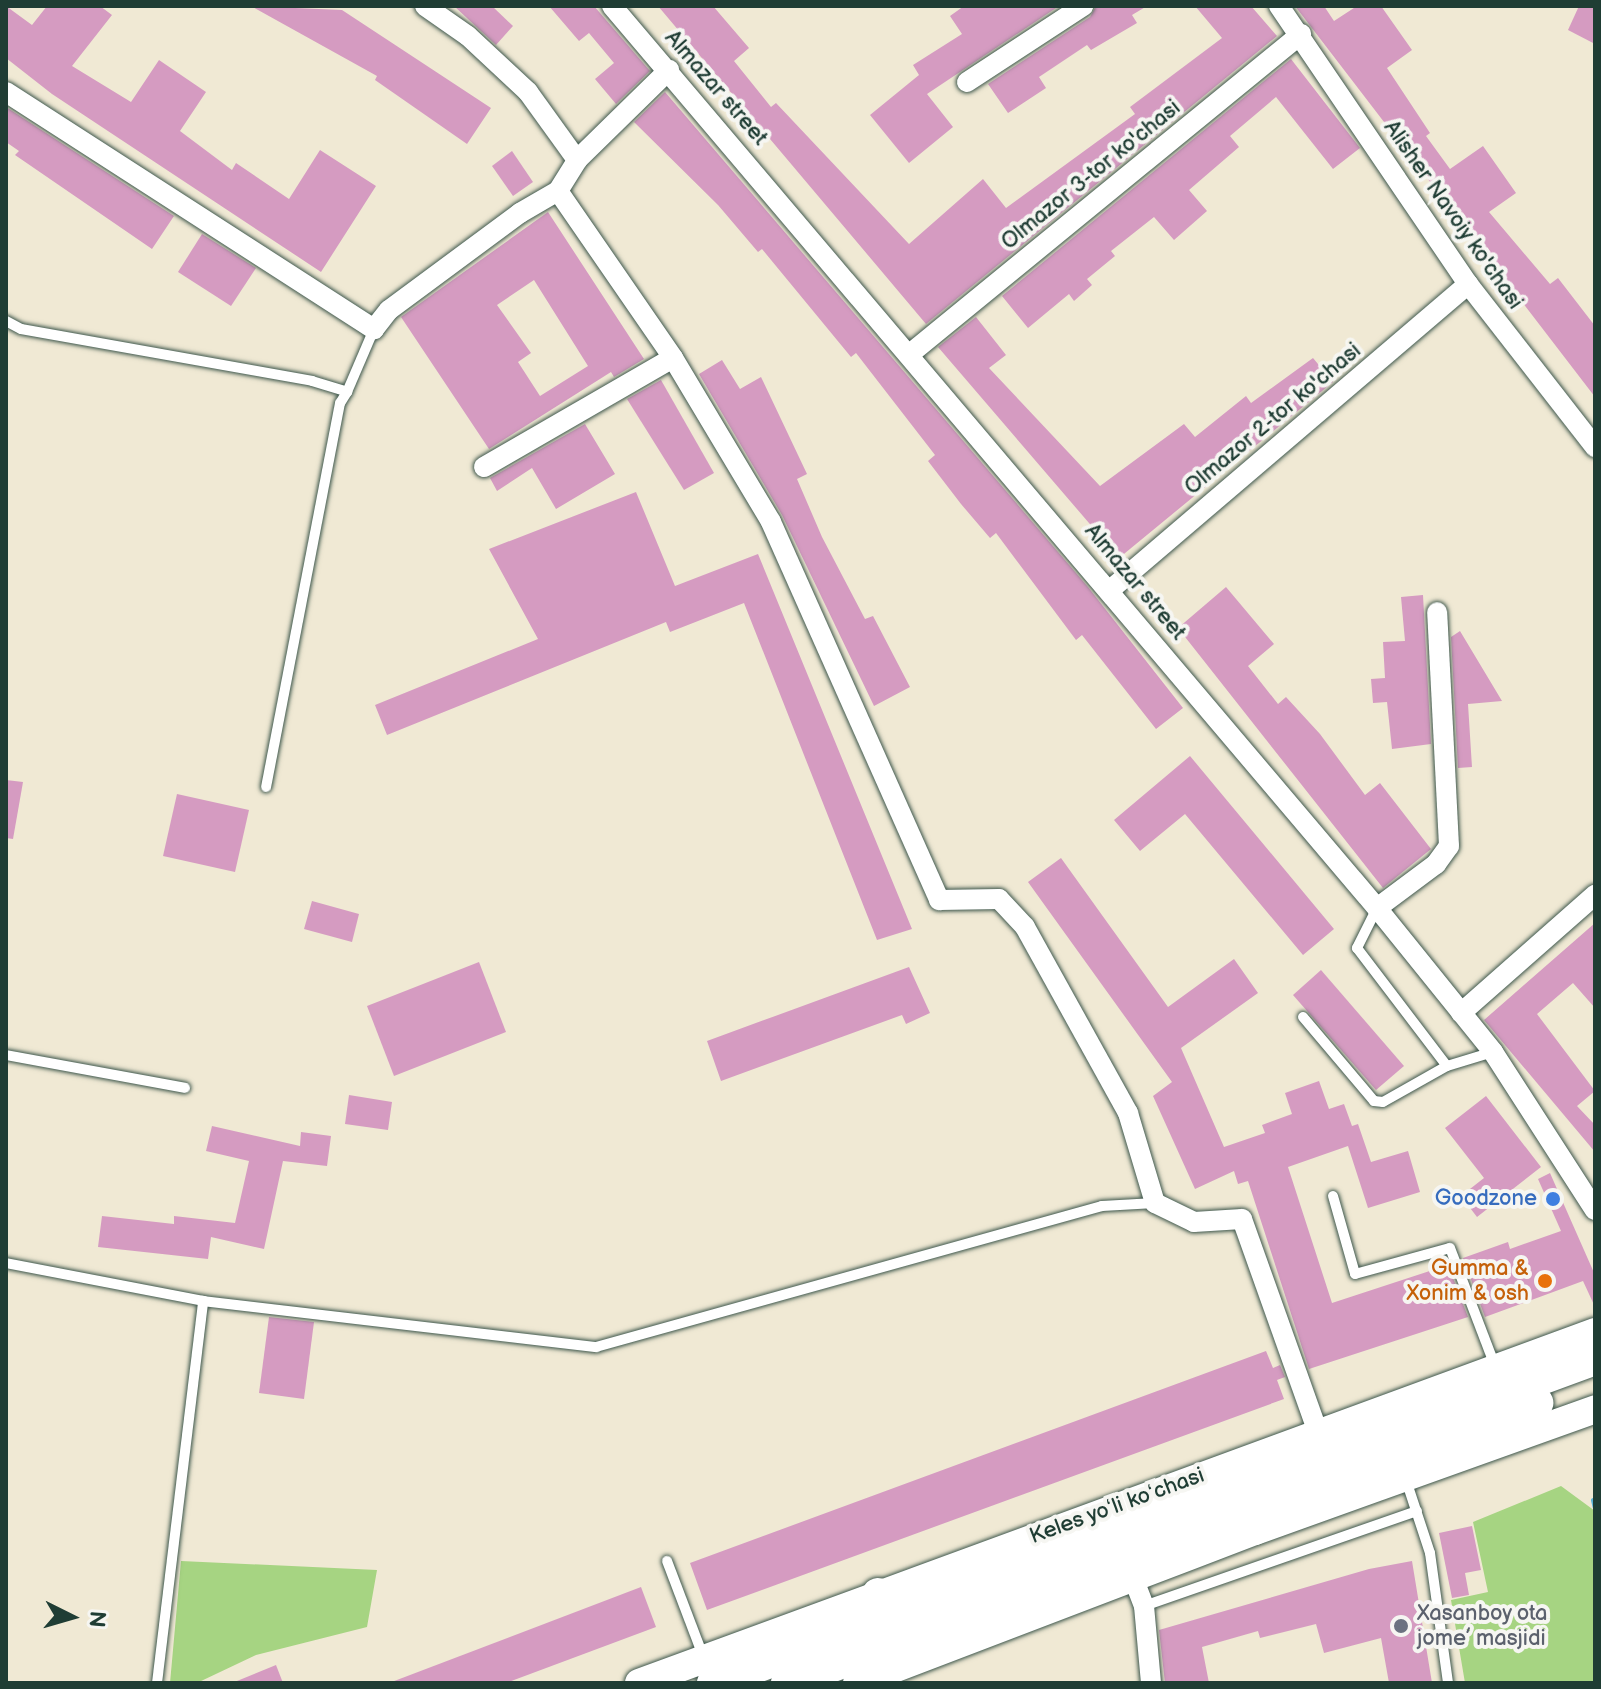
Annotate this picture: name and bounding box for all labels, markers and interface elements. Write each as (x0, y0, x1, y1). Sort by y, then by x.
street label: Almazar street (659, 25, 773, 151)
street label: Olmazor 3-tor ko'chasi (996, 95, 1186, 255)
street label: Alisher Navoiy ko'chasi (1377, 115, 1529, 315)
street label: Olmazor 2-tor ko'chasi (1179, 338, 1367, 500)
street label: Almazar street (1079, 519, 1191, 645)
place label: Goodzone (1435, 1186, 1537, 1212)
marker: Goodzone (1544, 1190, 1562, 1208)
place label: Gumma & Xonim & osh (1407, 1255, 1529, 1306)
marker: Gumma & Xonim & osh (1536, 1272, 1554, 1290)
street label: Keles yoʻli koʻchasi (1026, 1462, 1208, 1550)
north arrow (32, 1577, 112, 1657)
place label: Xasanboy ota jome’ masjidi (1417, 1600, 1549, 1652)
text: N (82, 1610, 111, 1629)
marker: Xasanboy ota jome’ masjidi (1392, 1617, 1410, 1635)

